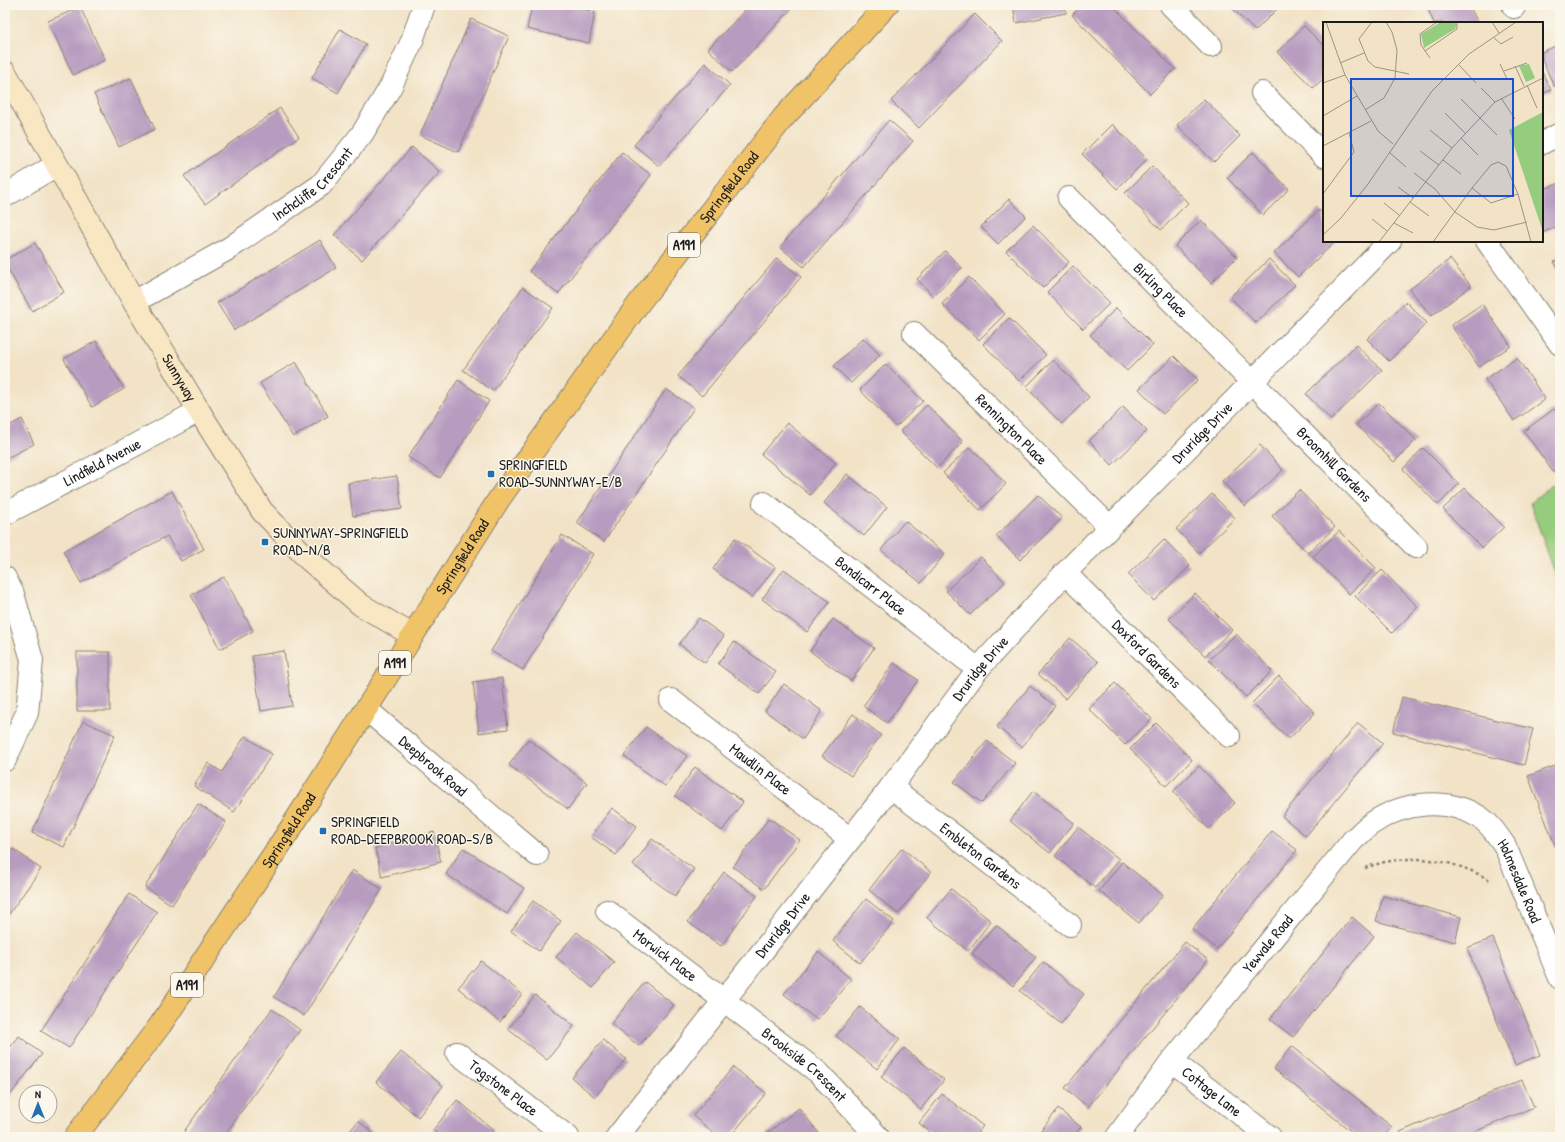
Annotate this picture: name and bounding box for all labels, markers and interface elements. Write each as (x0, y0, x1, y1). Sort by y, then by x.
inset map (1323, 22, 1543, 242)
street label: Inchcliffe Crescent (268, 142, 358, 226)
street label: Springfield Road (694, 146, 763, 227)
road number: A191 (668, 233, 700, 257)
street label: Birling Place (1129, 258, 1193, 322)
street label: Sunnyway (157, 350, 202, 405)
street label: Rennington Place (971, 389, 1052, 469)
street label: Druridge Drive (1167, 397, 1237, 468)
street label: Broomhill Gardens (1292, 422, 1377, 507)
street label: Lindfield Avenue (59, 433, 144, 491)
place label: SPRINGFIELD ROAD-SUNNYWAY-E/B (499, 454, 622, 492)
marker: SPRINGFIELD ROAD-SUNNYWAY-E/B (486, 469, 496, 479)
street label: Springfield Road (430, 515, 494, 598)
place label: SUNNYWAY-SPRINGFIELD ROAD-N/B (273, 522, 409, 560)
marker: SUNNYWAY-SPRINGFIELD ROAD-N/B (260, 537, 270, 547)
street label: Bondicarr Place (831, 551, 911, 620)
street label: Doxford Gardens (1108, 615, 1186, 693)
street label: Druridge Drive (947, 631, 1013, 705)
road number: A191 (379, 651, 411, 675)
street label: Deepbrook Road (395, 731, 472, 801)
street label: Maudlin Place (725, 738, 796, 800)
street label: Springfield Road (256, 788, 321, 872)
place label: SPRINGFIELD ROAD-DEEPBROOK ROAD-S/B (331, 811, 493, 849)
street label: Embleton Gardens (936, 817, 1026, 894)
marker: SPRINGFIELD ROAD-DEEPBROOK ROAD-S/B (318, 826, 328, 836)
street label: Holmesdale Road (1493, 834, 1547, 926)
street label: Druridge Drive (750, 888, 815, 962)
street label: Yewvale Road (1237, 910, 1298, 977)
street label: Morwick Place (629, 924, 702, 986)
road number: A191 (171, 973, 203, 997)
street label: Brookside Crescent (758, 1022, 852, 1107)
street label: Togstone Place (465, 1055, 543, 1121)
street label: Cottage Lane (1177, 1061, 1246, 1121)
north arrow (18, 1084, 58, 1124)
text: N (35, 1087, 41, 1101)

